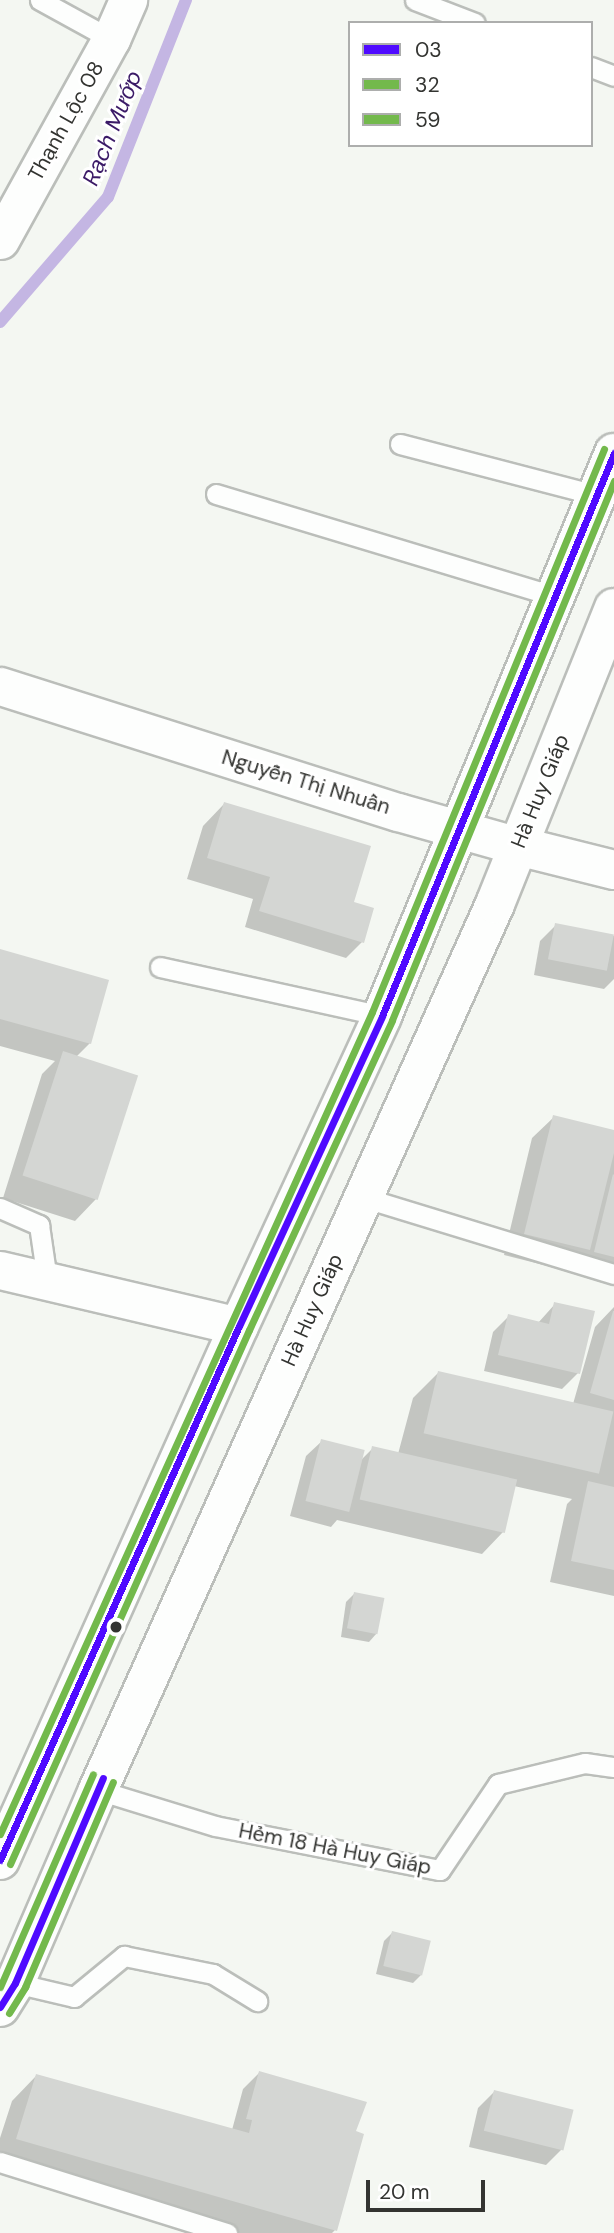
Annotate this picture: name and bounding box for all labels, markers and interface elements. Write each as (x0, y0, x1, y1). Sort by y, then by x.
legend (348, 21, 593, 147)
text: 03 (415, 36, 442, 64)
street label: Thạnh Lộc 08 (23, 57, 109, 185)
water label: Rạch Mướp (76, 66, 148, 190)
text: 32 (415, 71, 440, 99)
text: 59 (415, 106, 440, 134)
street label: Hà Huy Giáp (506, 730, 574, 852)
street label: Nguyễn Thị Nhuần (219, 744, 393, 820)
street label: Hà Huy Giáp (276, 1250, 348, 1370)
unlabelled marker (109, 1620, 123, 1634)
street label: Hẻm 18 Hà Huy Giáp (237, 1818, 433, 1880)
scale bar (369, 2166, 488, 2210)
text: 20 m (379, 2178, 430, 2206)

